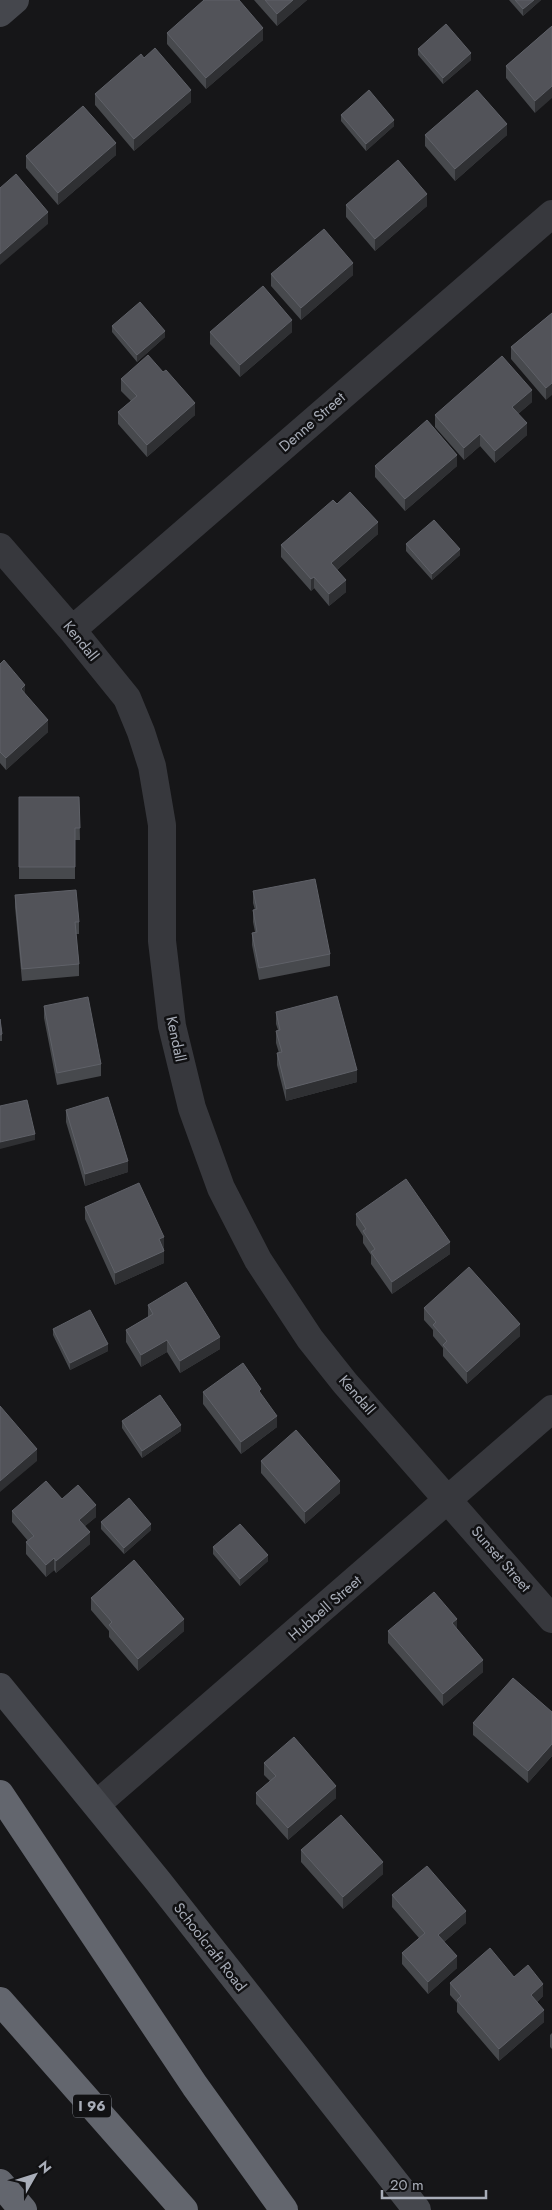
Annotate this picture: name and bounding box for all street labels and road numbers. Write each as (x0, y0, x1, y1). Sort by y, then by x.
street label: Denne Street (274, 387, 350, 457)
street label: Kendall (58, 616, 104, 666)
street label: Kendall (160, 1014, 192, 1064)
street label: Kendall (334, 1370, 380, 1420)
street label: Sunset Street (466, 1521, 536, 1597)
street label: Hubbell Street (284, 1570, 367, 1646)
street label: Schoolcraft Road (168, 1898, 252, 1996)
road number: I 96 (73, 2094, 111, 2118)

